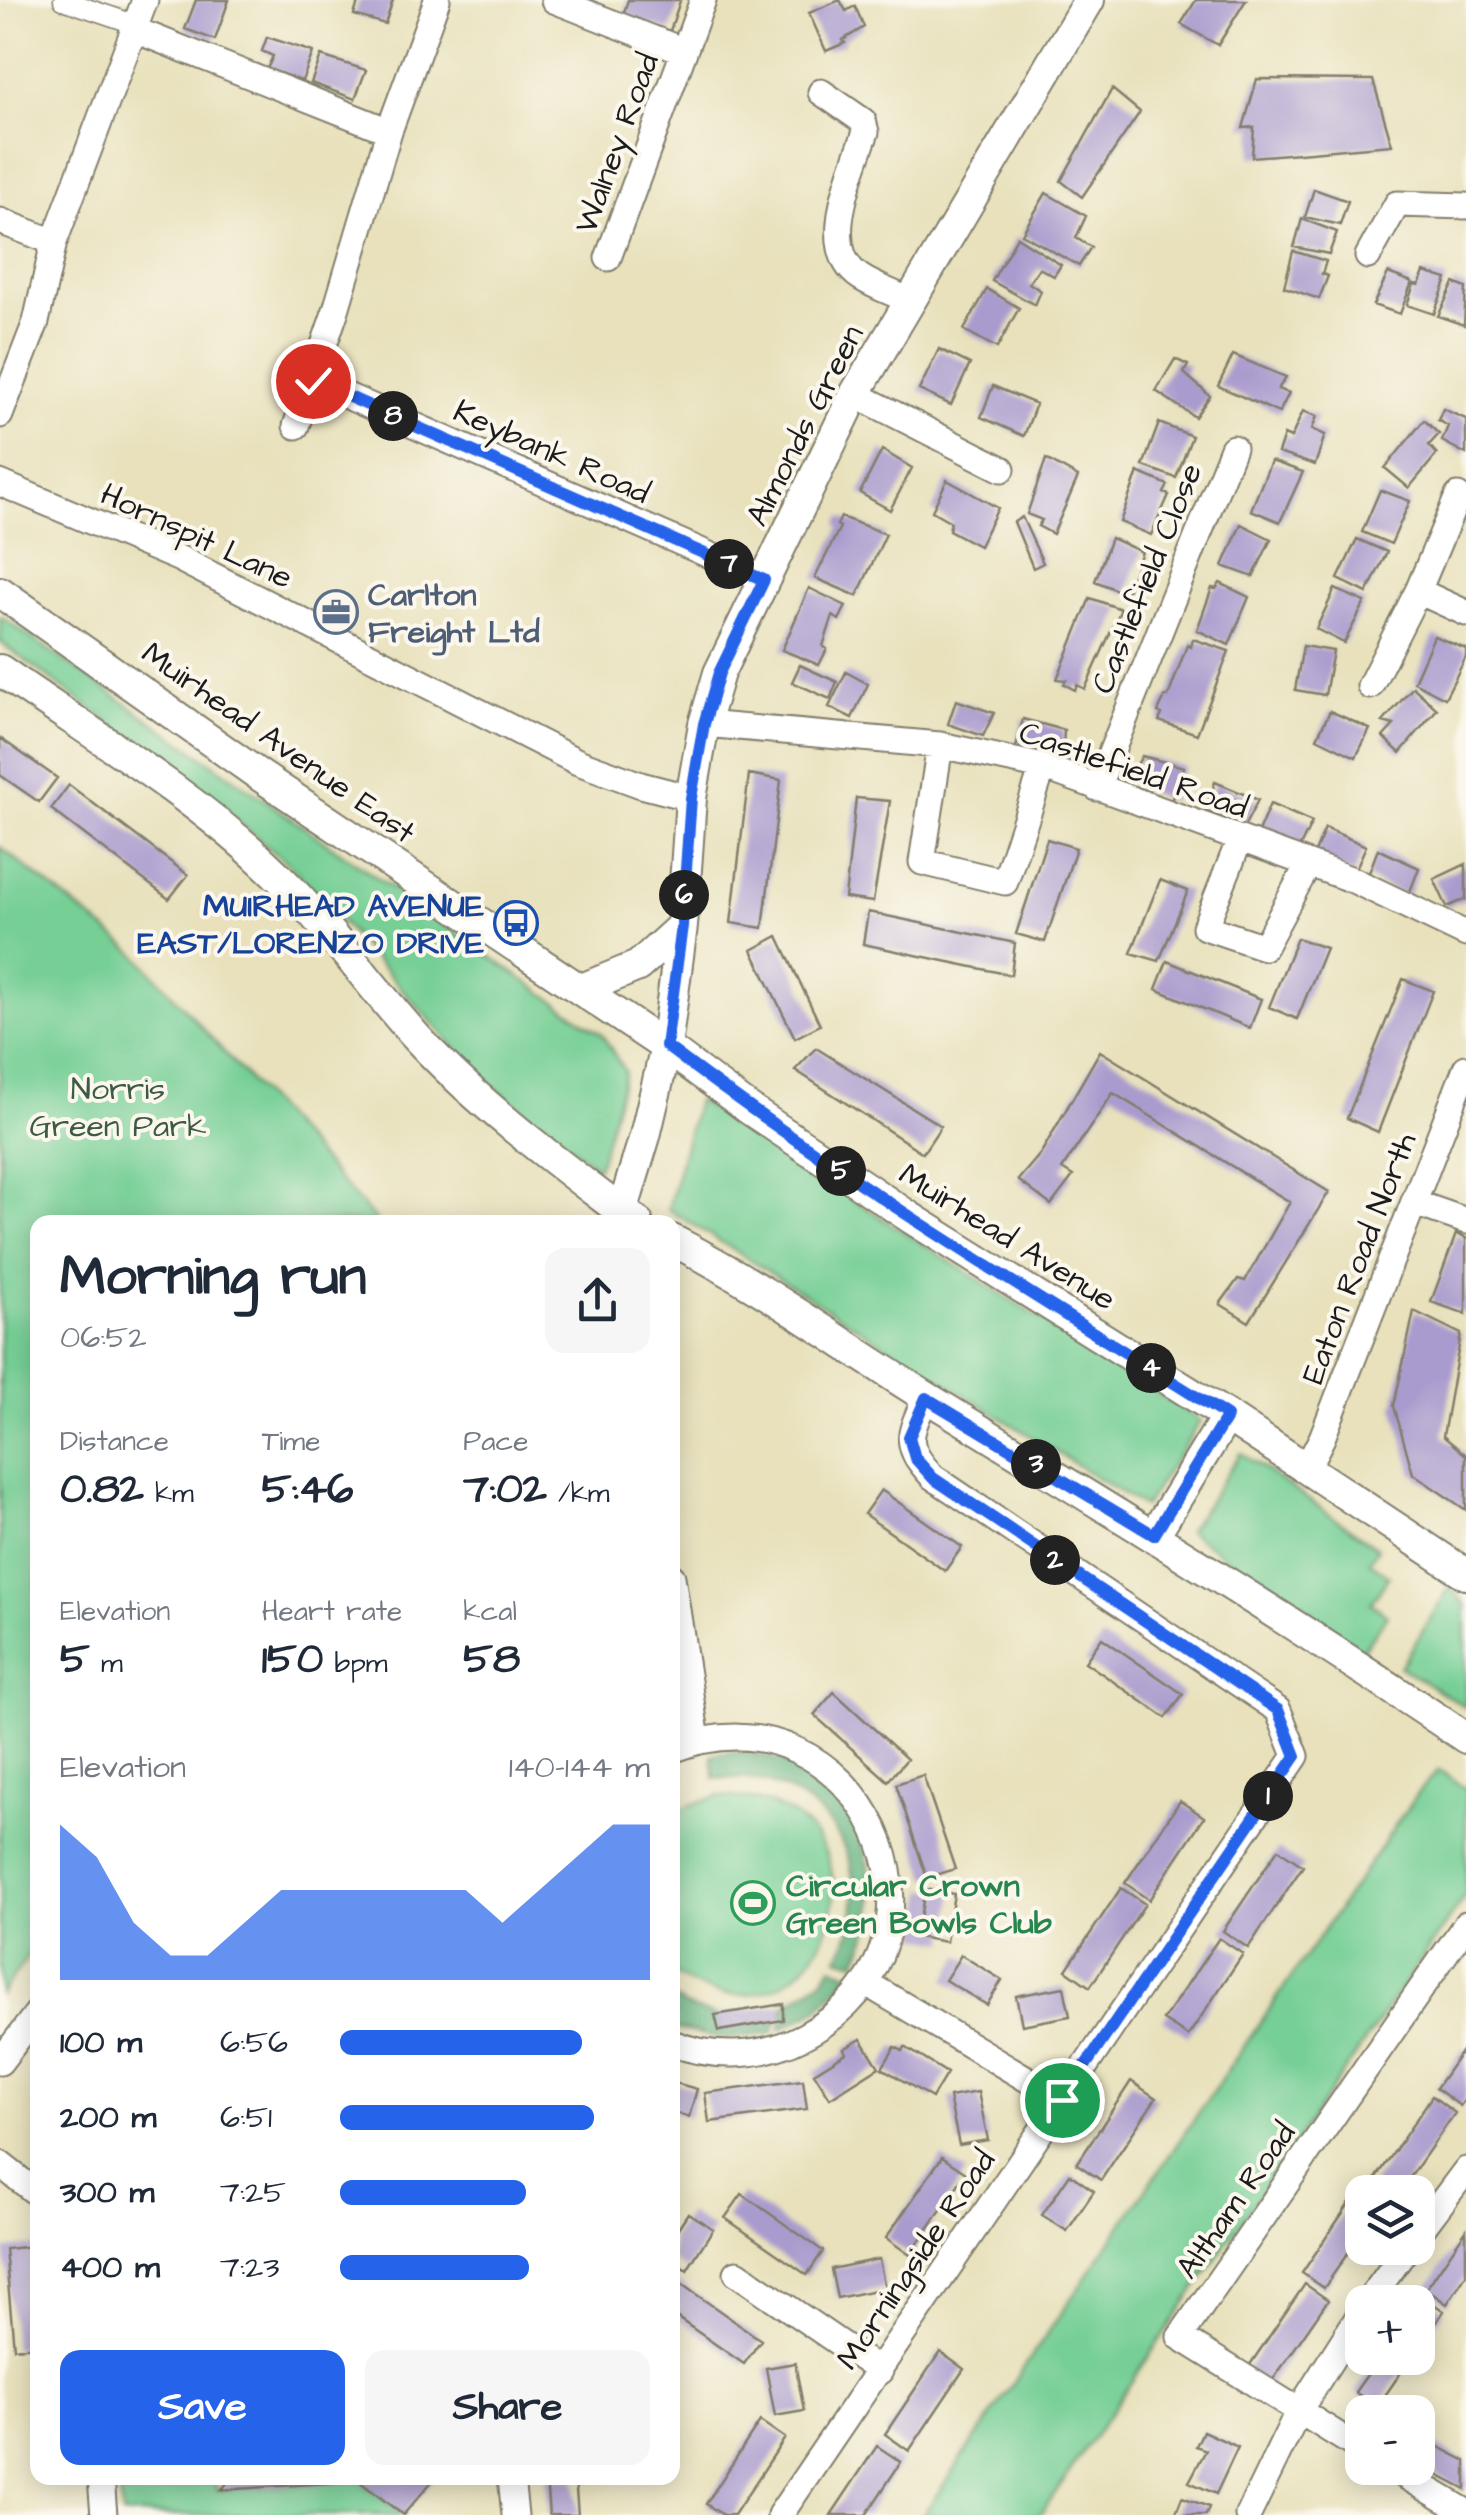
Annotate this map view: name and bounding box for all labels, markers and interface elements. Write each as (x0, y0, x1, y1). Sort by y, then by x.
street label: Walney Road (564, 47, 671, 240)
street label: Almonds Green (735, 317, 875, 534)
pin (271, 339, 356, 424)
icon: check (286, 354, 341, 409)
street label: Keybank Road (446, 389, 657, 516)
pin: 8 (368, 391, 418, 441)
text: 8 (384, 396, 402, 435)
street label: Castlefield Close (1081, 457, 1214, 700)
street label: Hornspit Lane (93, 472, 300, 601)
pin: 7 (704, 539, 754, 589)
text: 7 (720, 544, 738, 583)
place label: Carlton Freight Ltd (368, 573, 540, 656)
office icon: Carlton Freight Ltd (313, 589, 359, 635)
street label: Muirhead Avenue East (132, 632, 424, 855)
street label: Castlefield Road (1013, 710, 1254, 831)
pin: 6 (659, 870, 709, 920)
text: 6 (675, 875, 693, 914)
place label: MUIRHEAD AVENUE EAST/LORENZO DRIVE (137, 884, 484, 966)
bus stop icon: MUIRHEAD AVENUE EAST/LORENZO DRIVE (493, 900, 539, 946)
park label: Norris Green Park (29, 1067, 207, 1149)
street label: Eaton Road North (1291, 1126, 1428, 1391)
pin: 5 (816, 1146, 866, 1196)
text: 5 (831, 1151, 851, 1190)
street label: Muirhead Avenue (890, 1153, 1124, 1322)
text: Morning run (60, 1239, 366, 1315)
button: share (545, 1248, 650, 1353)
text: 06:52 (60, 1315, 147, 1360)
pin: 4 (1126, 1343, 1176, 1393)
text: 4 (1141, 1348, 1161, 1387)
text: Distance (60, 1422, 169, 1461)
text: Time (262, 1422, 320, 1461)
text: Pace (463, 1422, 528, 1461)
pin: 3 (1011, 1439, 1061, 1489)
text: 3 (1029, 1444, 1043, 1483)
text: 0.82 (60, 1461, 144, 1519)
text: 5:46 (262, 1461, 353, 1519)
text: 7:02 (463, 1461, 547, 1519)
text: km (144, 1474, 194, 1513)
text: /km (547, 1474, 610, 1513)
pin: 2 (1030, 1535, 1080, 1585)
text: 2 (1047, 1540, 1063, 1579)
text: Elevation (60, 1592, 170, 1631)
text: Heart rate (262, 1592, 402, 1631)
text: kcal (463, 1592, 517, 1631)
text: 5 (60, 1631, 90, 1689)
text: 150 (262, 1631, 323, 1689)
text: 58 (463, 1631, 520, 1689)
text: m (90, 1644, 123, 1683)
text: bpm (323, 1644, 388, 1683)
text: Elevation (60, 1745, 186, 1790)
text: 140–144 m (509, 1745, 650, 1790)
pin: 1 (1243, 1771, 1293, 1821)
text: 1 (1266, 1776, 1270, 1815)
place label: Circular Crown Green Bowls Club (786, 1864, 1052, 1946)
sports icon: Circular Crown Green Bowls Club (730, 1880, 776, 1926)
text: 100 m (60, 2020, 142, 2065)
text: 6:56 (220, 2020, 288, 2065)
pin (1020, 2058, 1105, 2143)
icon: arrive (1035, 2073, 1090, 2128)
text: 200 m (60, 2095, 156, 2140)
text: 6:51 (220, 2095, 272, 2140)
street label: Altham Road (1166, 2113, 1307, 2288)
street label: Morningside Road (826, 2141, 1007, 2379)
text: 300 m (60, 2170, 154, 2215)
text: 7:25 (220, 2170, 286, 2215)
map controls (1345, 2175, 1435, 2485)
button: layers (1345, 2175, 1435, 2265)
text: 400 m (60, 2245, 160, 2290)
text: 7:23 (220, 2245, 280, 2290)
button: + (1345, 2285, 1435, 2375)
button: Save (60, 2350, 345, 2465)
button: Share (365, 2350, 650, 2465)
button: − (1345, 2395, 1435, 2485)

